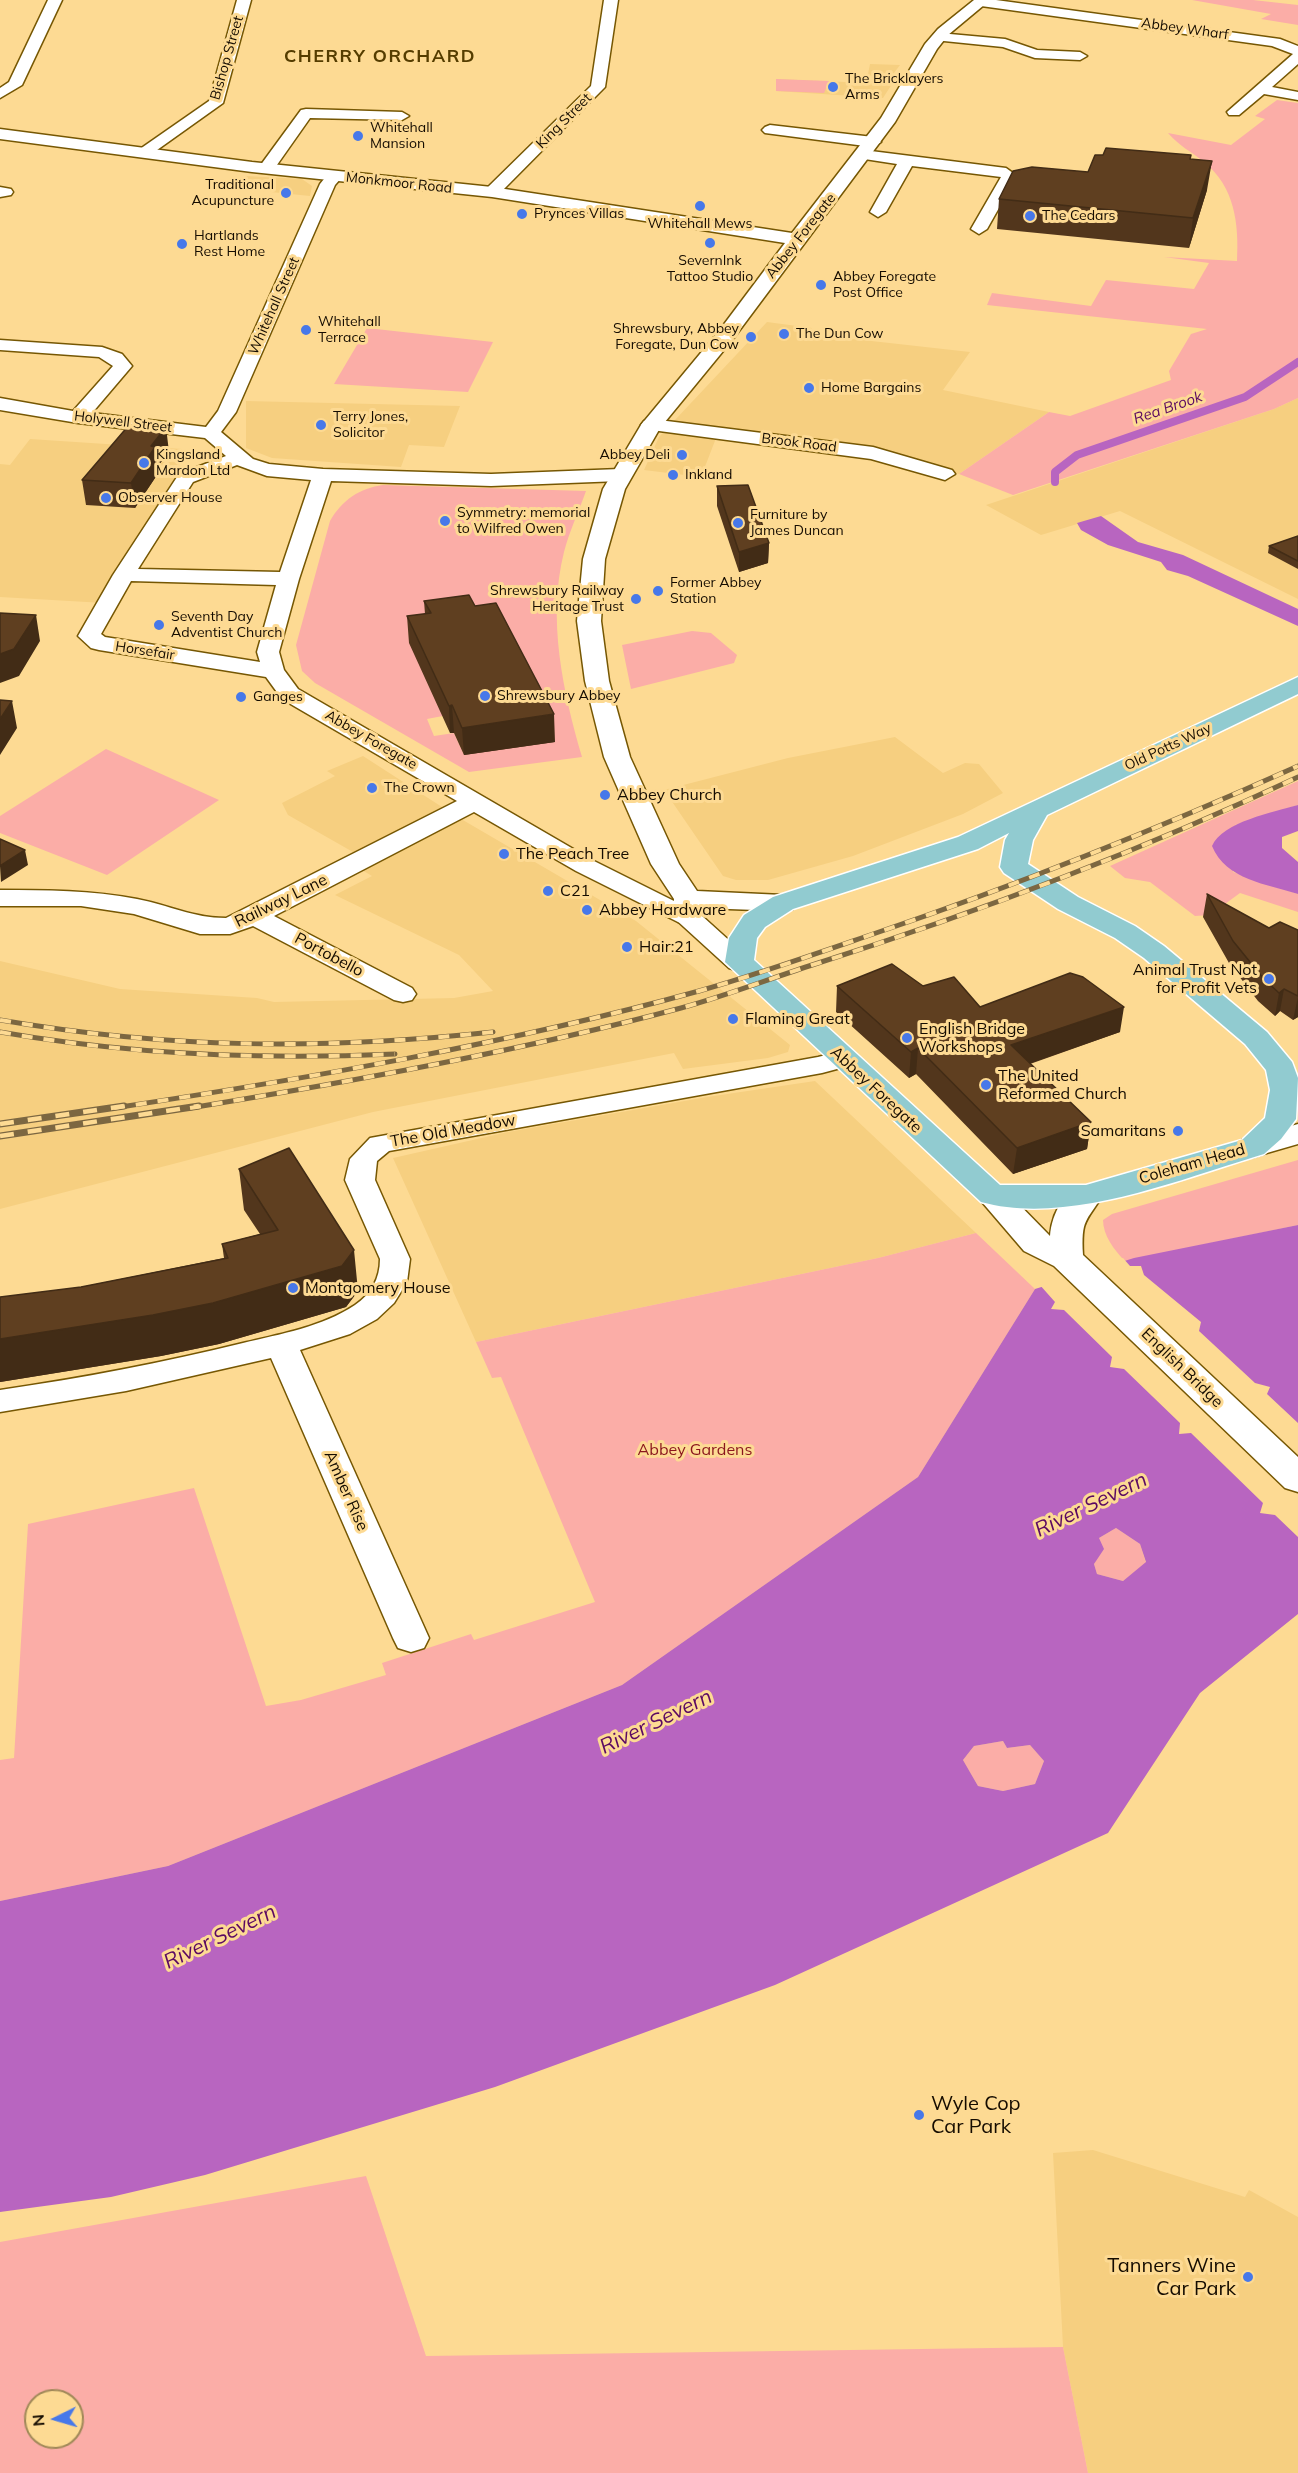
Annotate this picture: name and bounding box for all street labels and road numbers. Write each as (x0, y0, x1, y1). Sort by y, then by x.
street label: Bishop Street (207, 14, 247, 102)
street label: Abbey Wharf (1140, 15, 1230, 43)
street label: King Street (533, 90, 595, 152)
street label: Monkmoor Road (345, 169, 453, 197)
street label: Abbey Foregate (763, 190, 839, 282)
street label: Whitehall Street (245, 255, 303, 357)
street label: Holywell Street (73, 408, 173, 436)
street label: Brook Road (760, 430, 838, 456)
street label: Horsefair (114, 638, 176, 664)
street label: Abbey Foregate (322, 707, 420, 773)
street label: Old Potts Way (1122, 720, 1214, 774)
street label: Railway Lane (232, 870, 330, 932)
street label: Portobello (291, 929, 367, 981)
street label: Abbey Foregate (826, 1043, 926, 1137)
street label: The Old Meadow (389, 1111, 517, 1151)
street label: Coleham Head (1137, 1140, 1247, 1188)
street label: English Bridge (1137, 1324, 1227, 1412)
street label: Amber Rise (320, 1448, 372, 1534)

